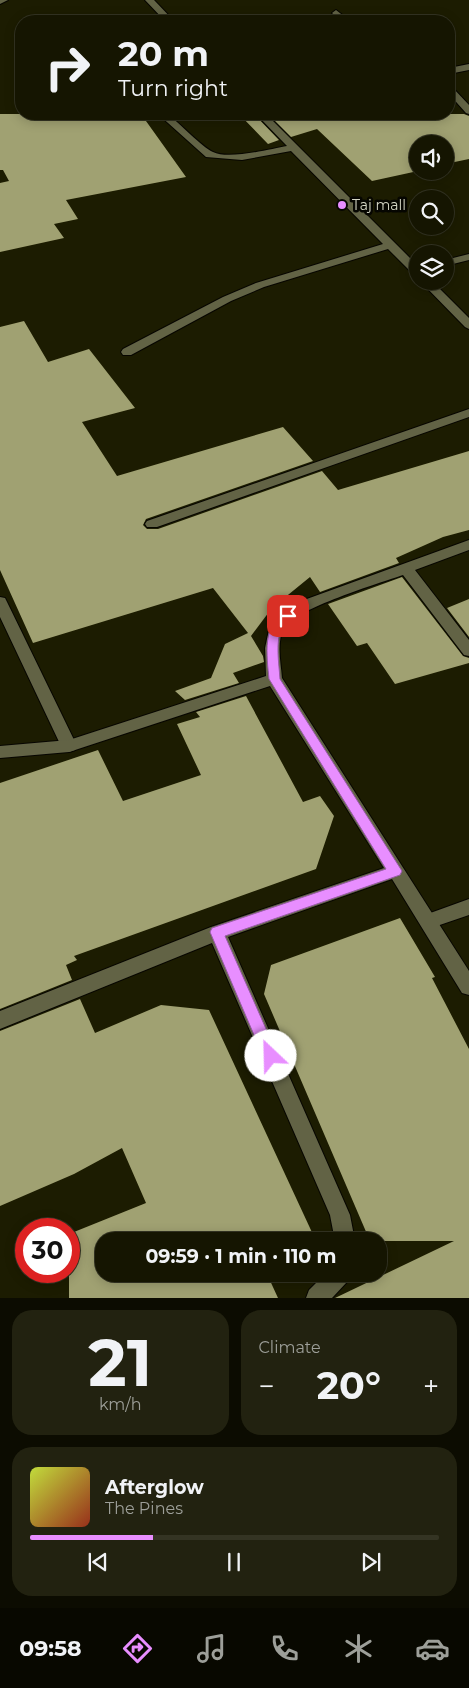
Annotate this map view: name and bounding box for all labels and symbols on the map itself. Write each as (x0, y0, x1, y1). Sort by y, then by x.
place label: Taj mall (352, 196, 406, 214)
marker: Taj mall (336, 199, 348, 211)
pin (267, 595, 309, 637)
position arrow (244, 1029, 296, 1081)
speed limit sign: 30 (15, 1218, 80, 1283)

